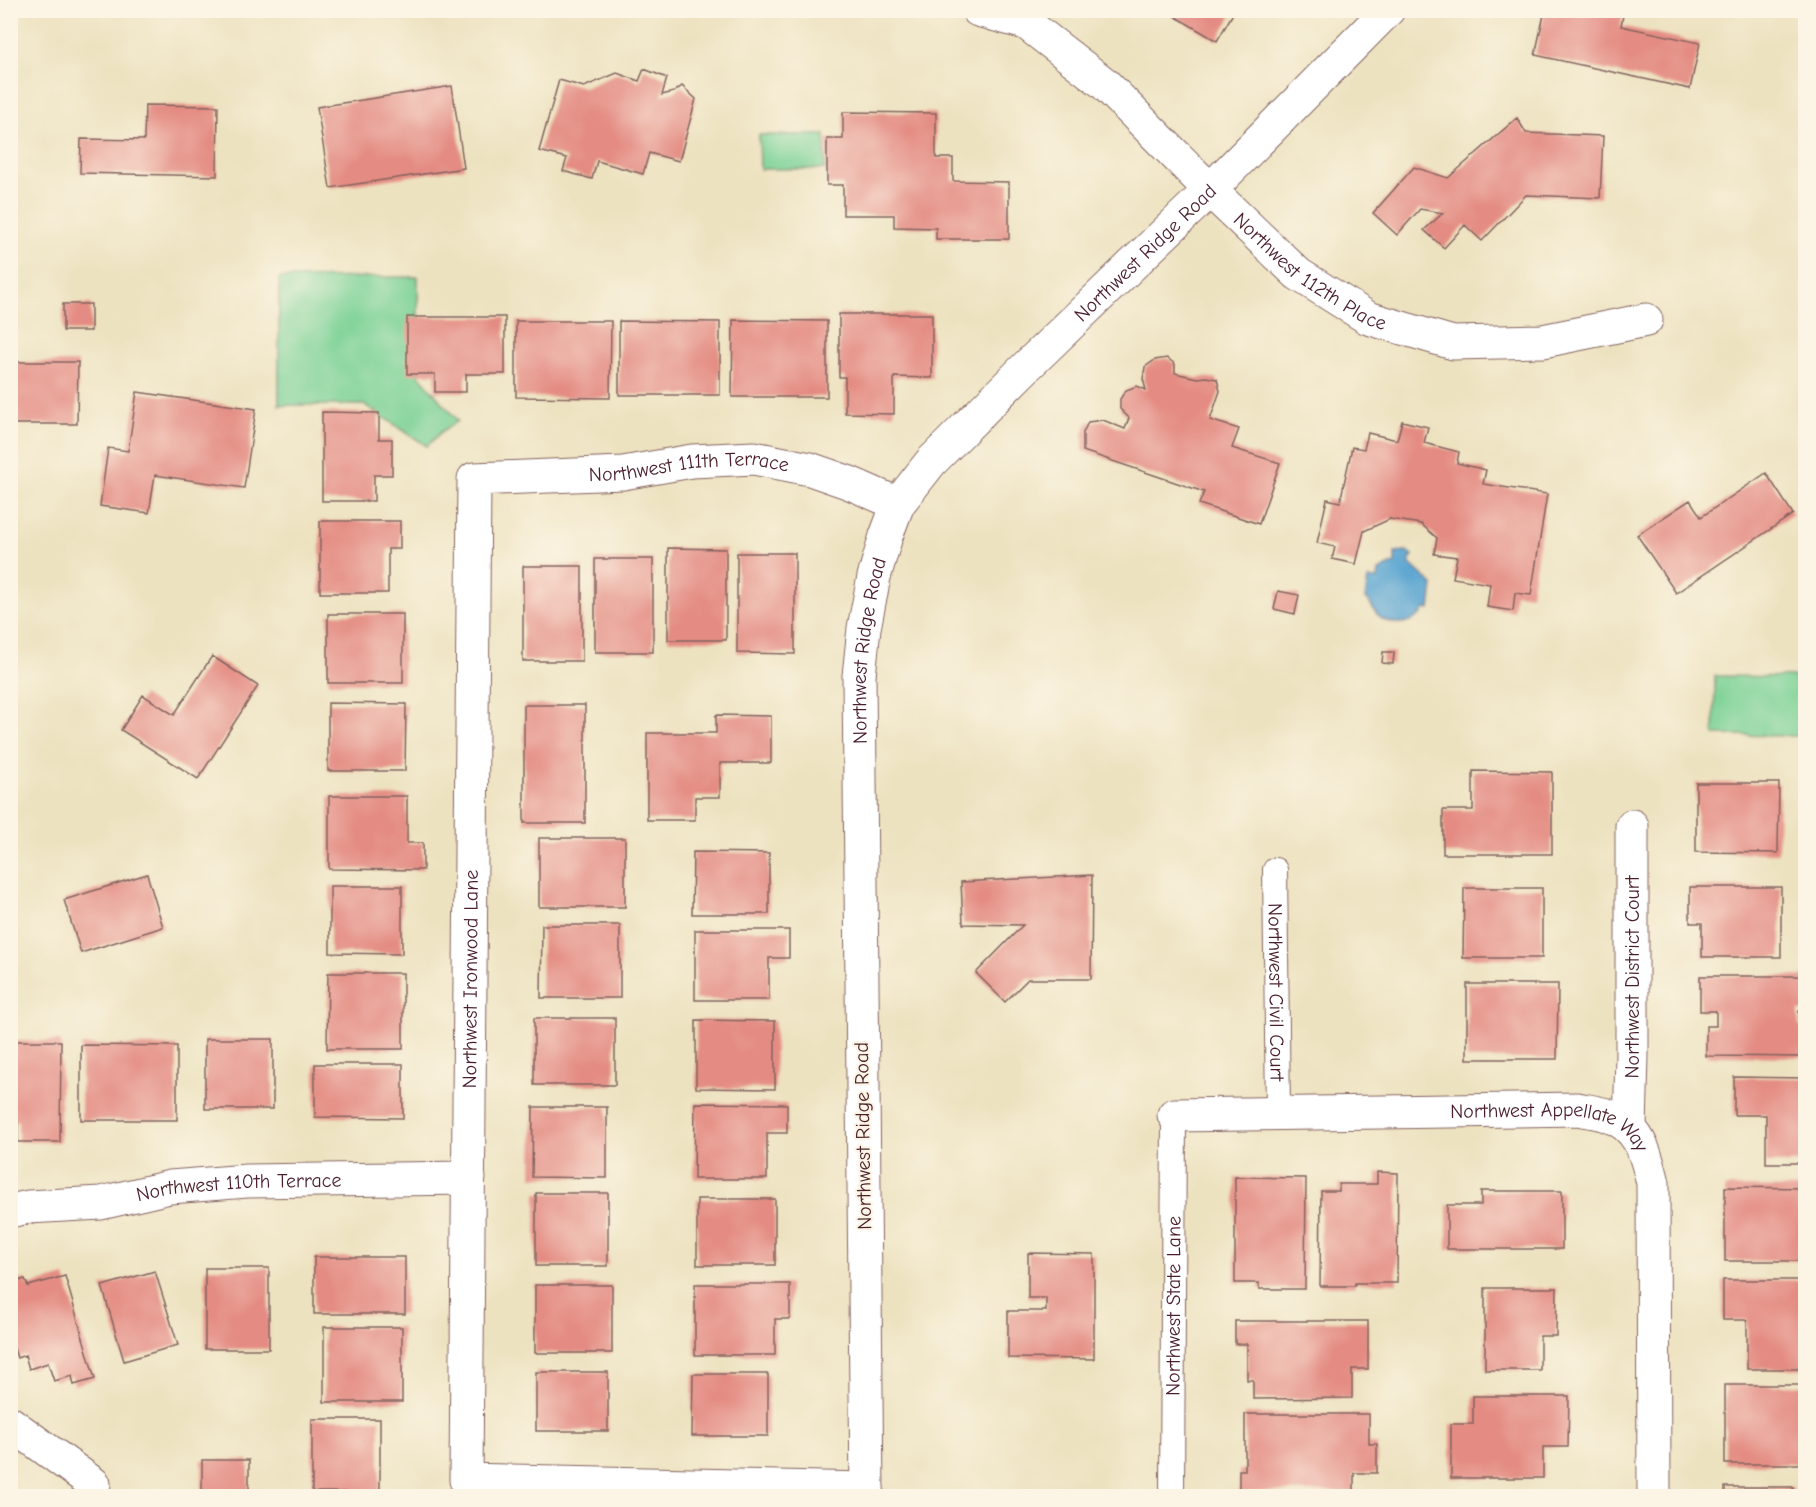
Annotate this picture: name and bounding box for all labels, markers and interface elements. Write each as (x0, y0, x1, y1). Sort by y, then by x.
street label: Northwest Ridge Road (1069, 179, 1221, 326)
street label: Northwest 112th Place (1229, 208, 1389, 334)
street label: Northwest 111th Terrace (588, 446, 791, 486)
street label: Northwest Ridge Road (847, 555, 891, 744)
street label: Northwest Ironwood Lane (458, 870, 482, 1089)
street label: Northwest District Court (1620, 874, 1644, 1079)
street label: Northwest Civil Court (1264, 903, 1289, 1082)
street label: Northwest Ridge Road (850, 1042, 876, 1230)
street label: Northwest Appellate Way (1450, 1097, 1654, 1155)
street label: Northwest 110th Terrace (134, 1168, 342, 1206)
street label: Northwest State Lane (1161, 1216, 1185, 1396)

